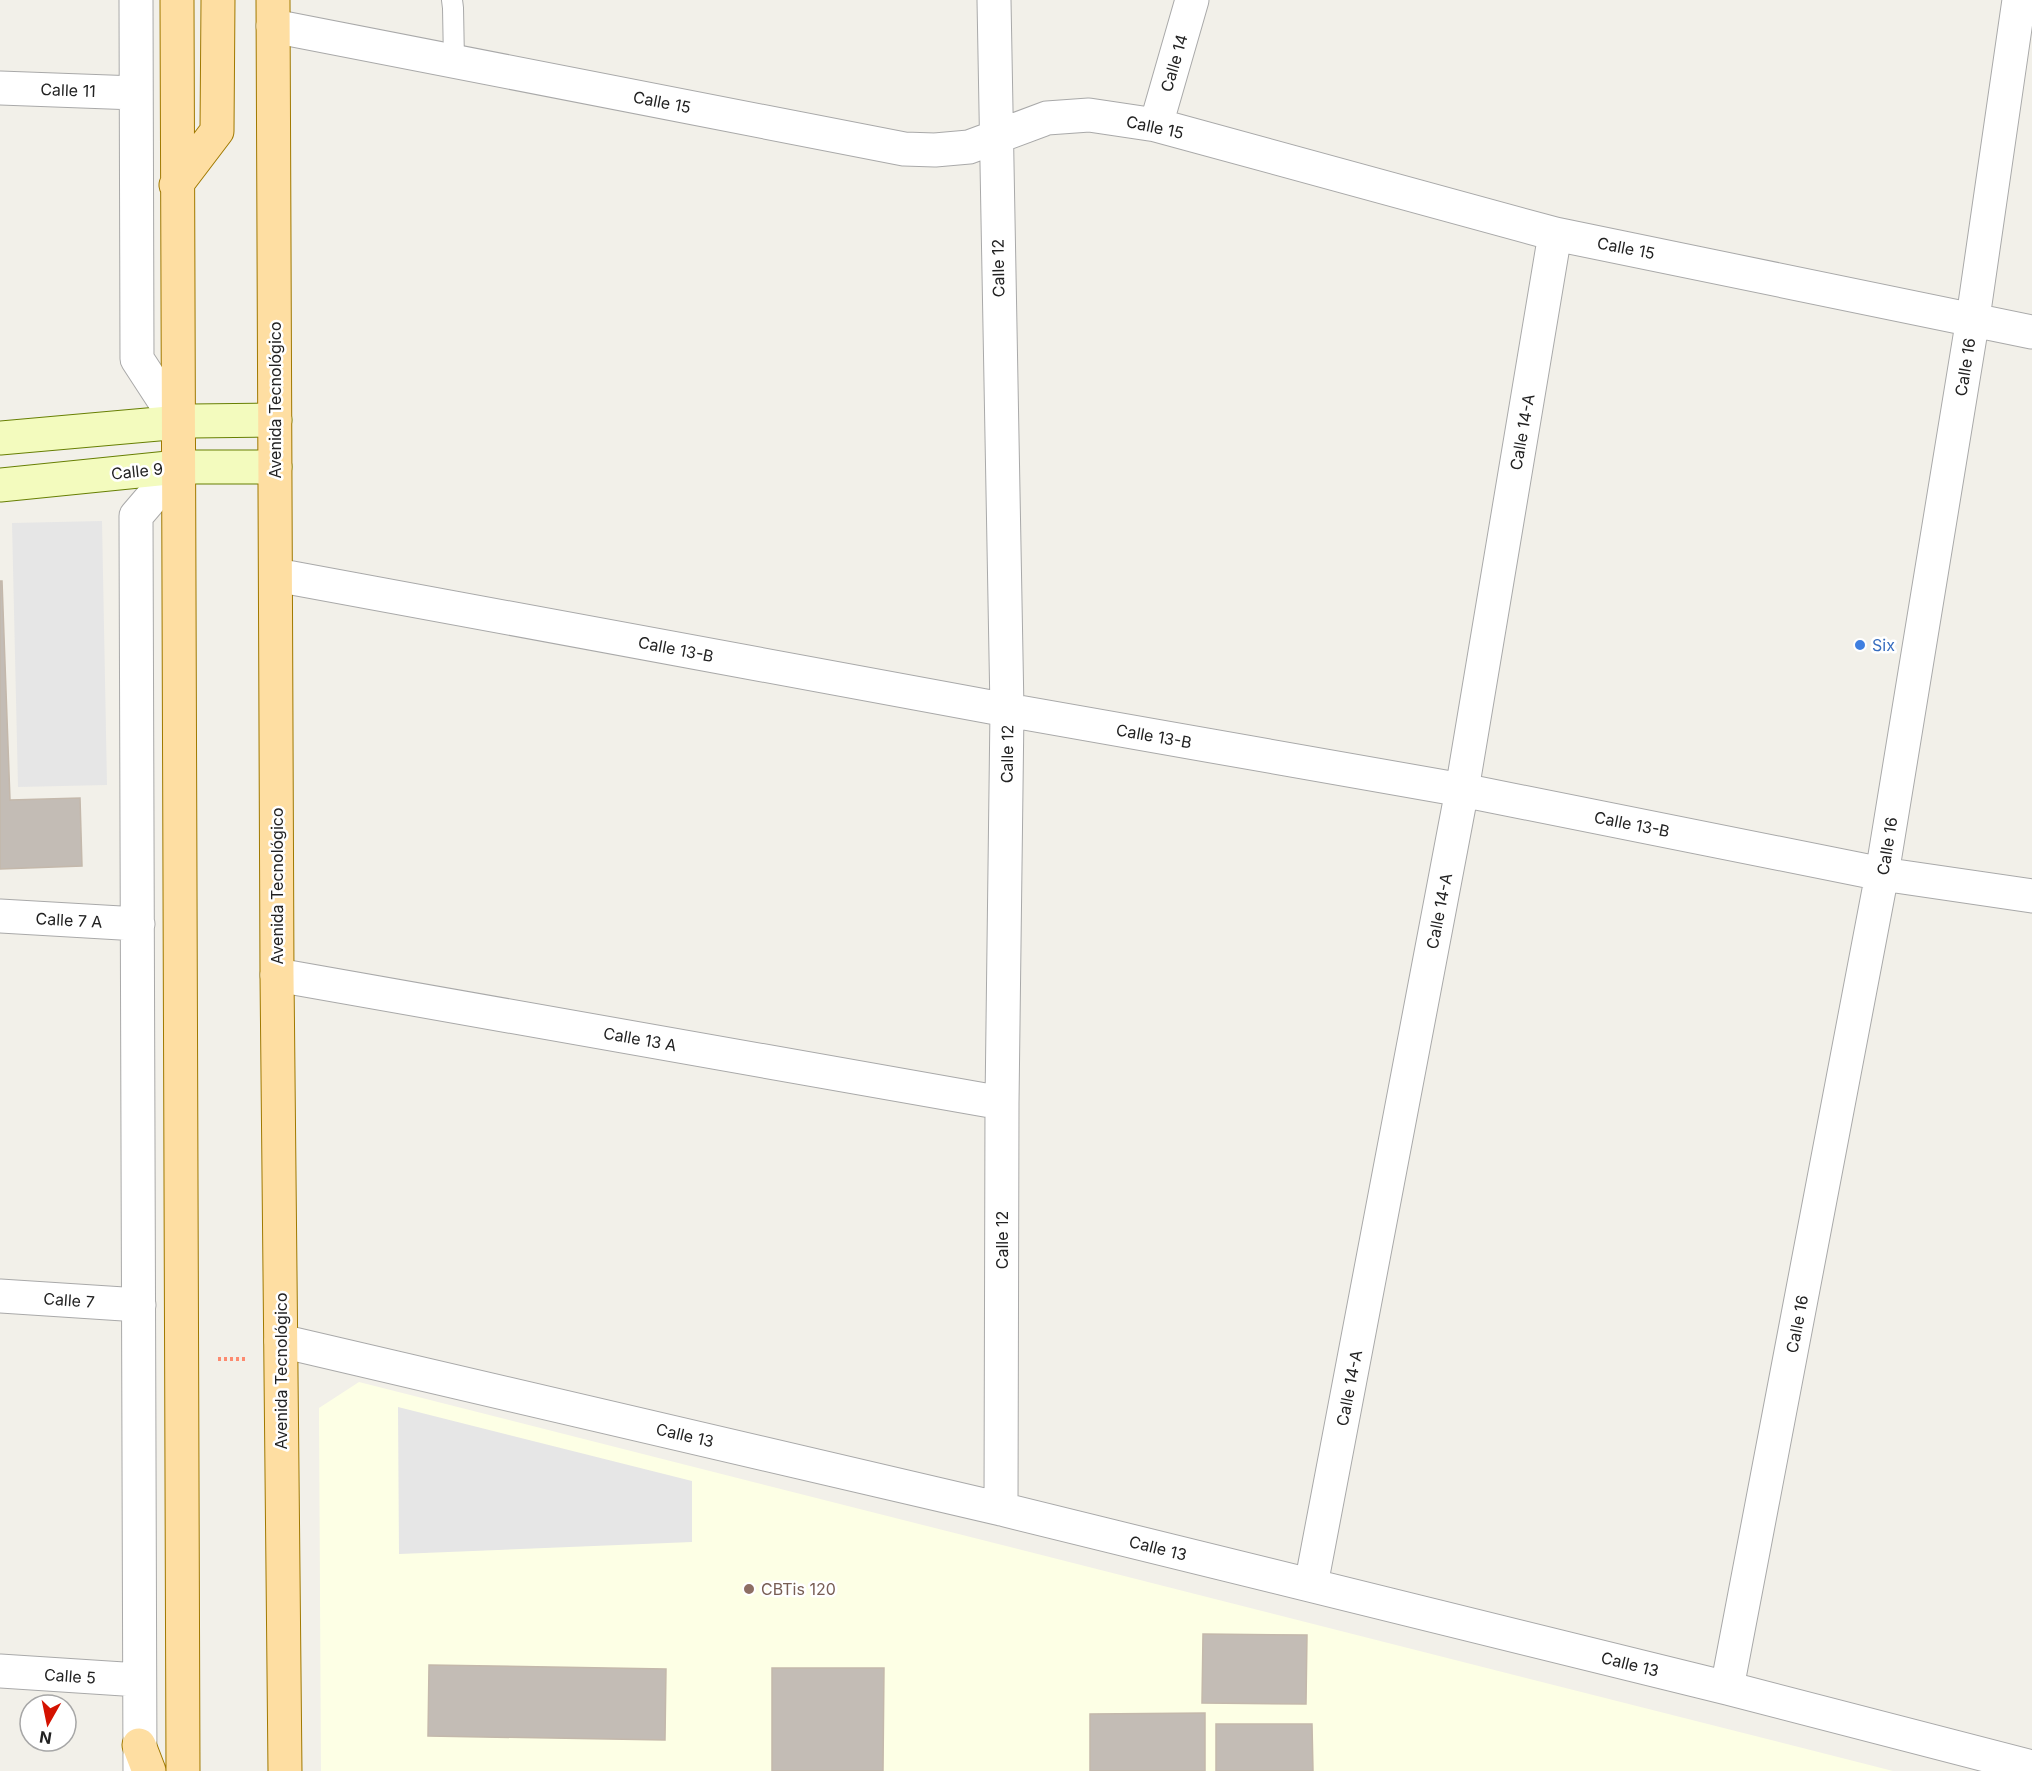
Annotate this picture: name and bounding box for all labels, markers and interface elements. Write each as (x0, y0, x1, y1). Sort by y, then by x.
street label: Calle 14 (1156, 32, 1192, 94)
street label: Calle 11 (40, 79, 96, 101)
street label: Calle 15 (631, 87, 693, 117)
street label: Calle 15 (1124, 111, 1186, 143)
street label: Calle 15 (1595, 233, 1657, 263)
street label: Calle 12 (987, 239, 1009, 297)
street label: Avenida Tecnológico (265, 321, 285, 479)
street label: Calle 16 (1951, 336, 1979, 398)
street label: Calle 14-A (1505, 392, 1539, 472)
street label: Calle 9 (110, 458, 164, 484)
street label: Calle 13-B (637, 632, 715, 666)
place label: Six (1872, 635, 1895, 655)
marker: Six (1853, 638, 1867, 652)
street label: Calle 13-B (1115, 720, 1193, 752)
street label: Calle 12 (996, 725, 1018, 783)
street label: Avenida Tecnológico (267, 807, 287, 965)
street label: Calle 13-B (1593, 807, 1671, 841)
street label: Calle 16 (1873, 815, 1901, 877)
street label: Calle 14-A (1422, 871, 1456, 951)
street label: Calle 7 A (35, 908, 103, 932)
street label: Calle 13 A (602, 1023, 678, 1055)
street label: Calle 12 (992, 1211, 1012, 1269)
street label: Calle 7 (43, 1288, 95, 1312)
street label: Avenida Tecnológico (271, 1292, 291, 1450)
street label: Calle 16 (1782, 1293, 1812, 1355)
street label: Calle 14-A (1332, 1348, 1366, 1428)
street label: Calle 13 (654, 1419, 716, 1451)
street label: Calle 13 (1127, 1531, 1189, 1565)
place label: CBTis 120 (761, 1579, 836, 1599)
marker: CBTis 120 (742, 1582, 756, 1596)
street label: Calle 13 (1599, 1647, 1661, 1681)
street label: Calle 5 (43, 1664, 97, 1688)
north arrow (18, 1693, 78, 1753)
text: N (38, 1727, 53, 1749)

